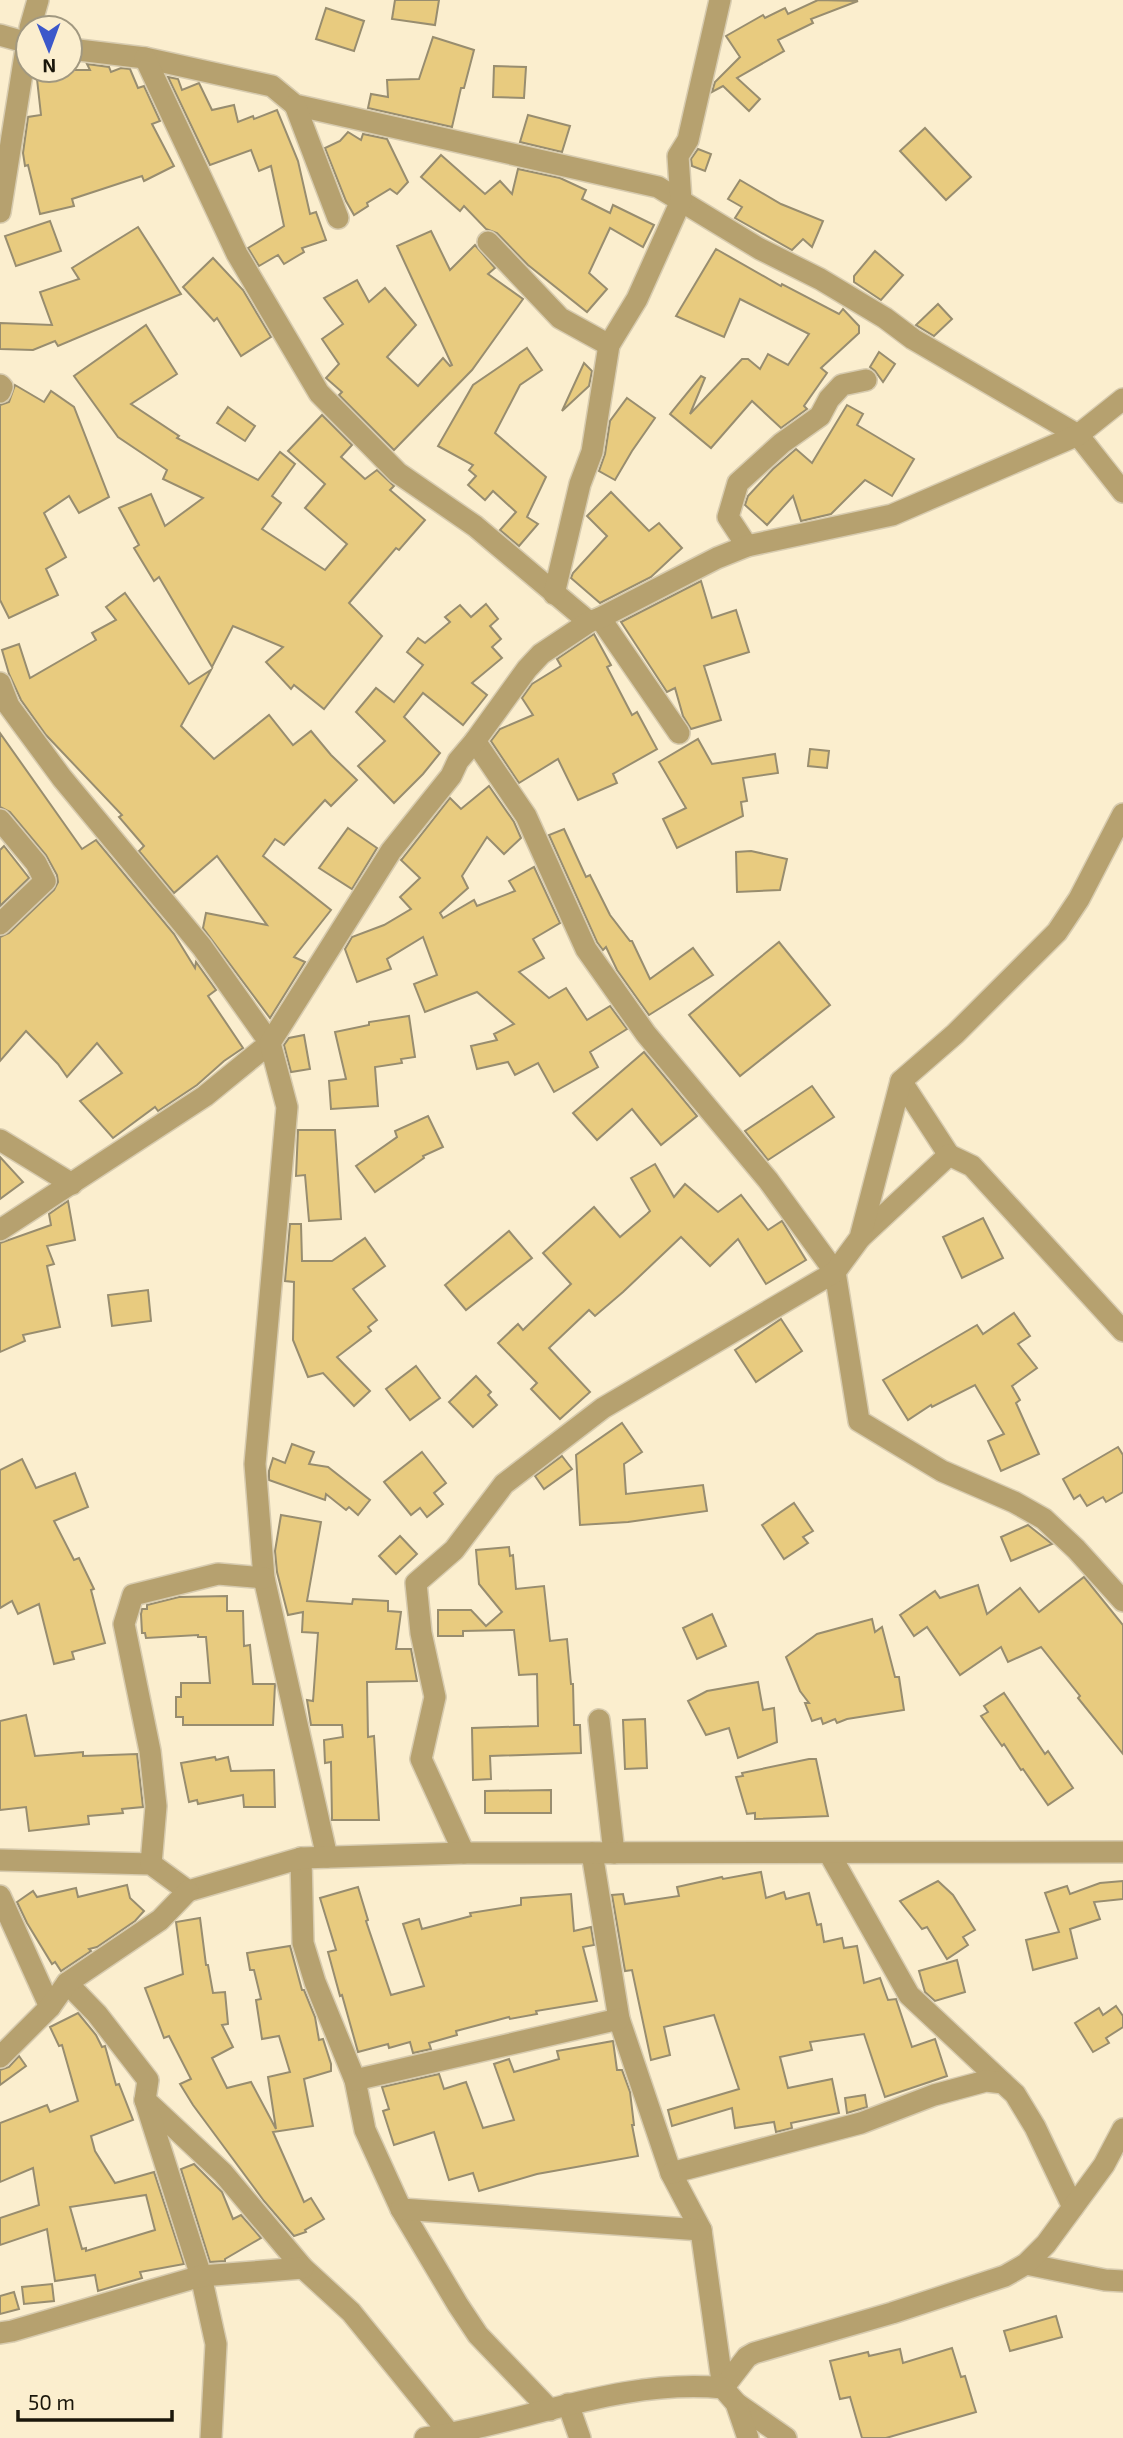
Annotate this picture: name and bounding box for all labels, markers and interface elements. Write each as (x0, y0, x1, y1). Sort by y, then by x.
north arrow (14, 14, 84, 84)
text: N (42, 55, 56, 78)
scale bar (18, 2378, 172, 2422)
text: 50 m (28, 2389, 75, 2414)

